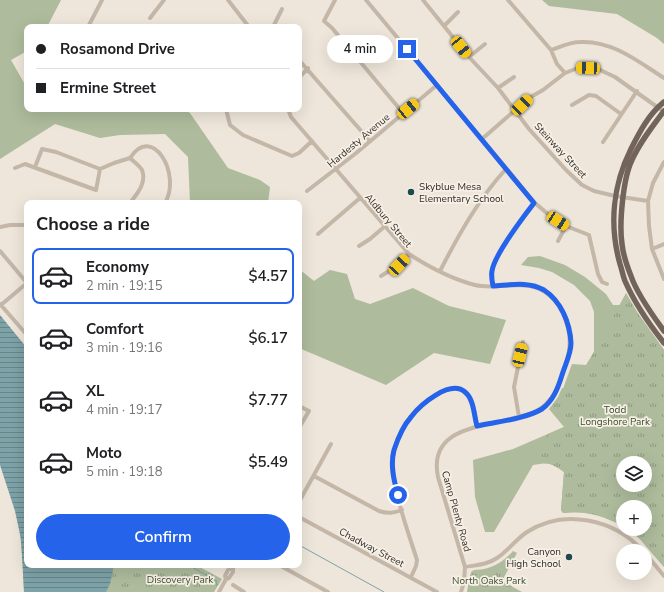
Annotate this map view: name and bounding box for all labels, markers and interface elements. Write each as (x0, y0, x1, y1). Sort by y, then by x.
car (449, 34, 473, 60)
callout: 4 min (327, 35, 393, 63)
text: Rosamond Drive (60, 39, 175, 59)
text: 4 min (343, 40, 377, 58)
route end (398, 40, 416, 58)
car (576, 62, 600, 74)
text: Ermine Street (60, 78, 156, 98)
car (509, 92, 535, 118)
car (395, 97, 421, 121)
street label: Hardesty Avenue (324, 110, 393, 171)
street label: Steinway Street (531, 120, 590, 182)
place label: Skyblue Mesa Elementary School (419, 180, 504, 206)
marker: Skyblue Mesa Elementary School (406, 187, 416, 197)
street label: Aldbury Street (362, 191, 415, 251)
car (545, 209, 571, 233)
text: Choose a ride (36, 212, 150, 236)
car (386, 252, 412, 278)
text: Economy (86, 257, 149, 277)
icon: car (38, 258, 74, 294)
text: $4.57 (248, 266, 288, 286)
text: 2 min · 19:15 (86, 277, 162, 295)
text: Comfort (86, 319, 143, 339)
icon: car (38, 320, 74, 356)
text: $6.17 (248, 328, 288, 348)
text: 3 min · 19:16 (86, 339, 162, 357)
car (511, 342, 529, 368)
text: XL (86, 381, 105, 401)
icon: car (38, 382, 74, 418)
text: $7.77 (248, 390, 288, 410)
text: 4 min · 19:17 (86, 401, 162, 419)
park label: Todd Longshore Park (580, 403, 651, 429)
text: Moto (86, 443, 122, 463)
icon: car (38, 444, 74, 480)
text: $5.49 (248, 452, 288, 472)
map controls (616, 456, 652, 580)
button: layers (616, 456, 652, 492)
text: 5 min · 19:18 (86, 463, 162, 481)
street label: Camp Plenty Road (438, 469, 474, 554)
route start (389, 486, 407, 504)
button: + (616, 500, 652, 536)
button: Confirm (36, 514, 290, 560)
street label: Chadway Street (336, 525, 407, 571)
button: − (616, 544, 652, 580)
place label: Canyon High School (506, 545, 561, 571)
marker: Canyon High School (564, 552, 574, 562)
park label: Discovery Park (147, 573, 214, 587)
park label: North Oaks Park (452, 574, 527, 588)

